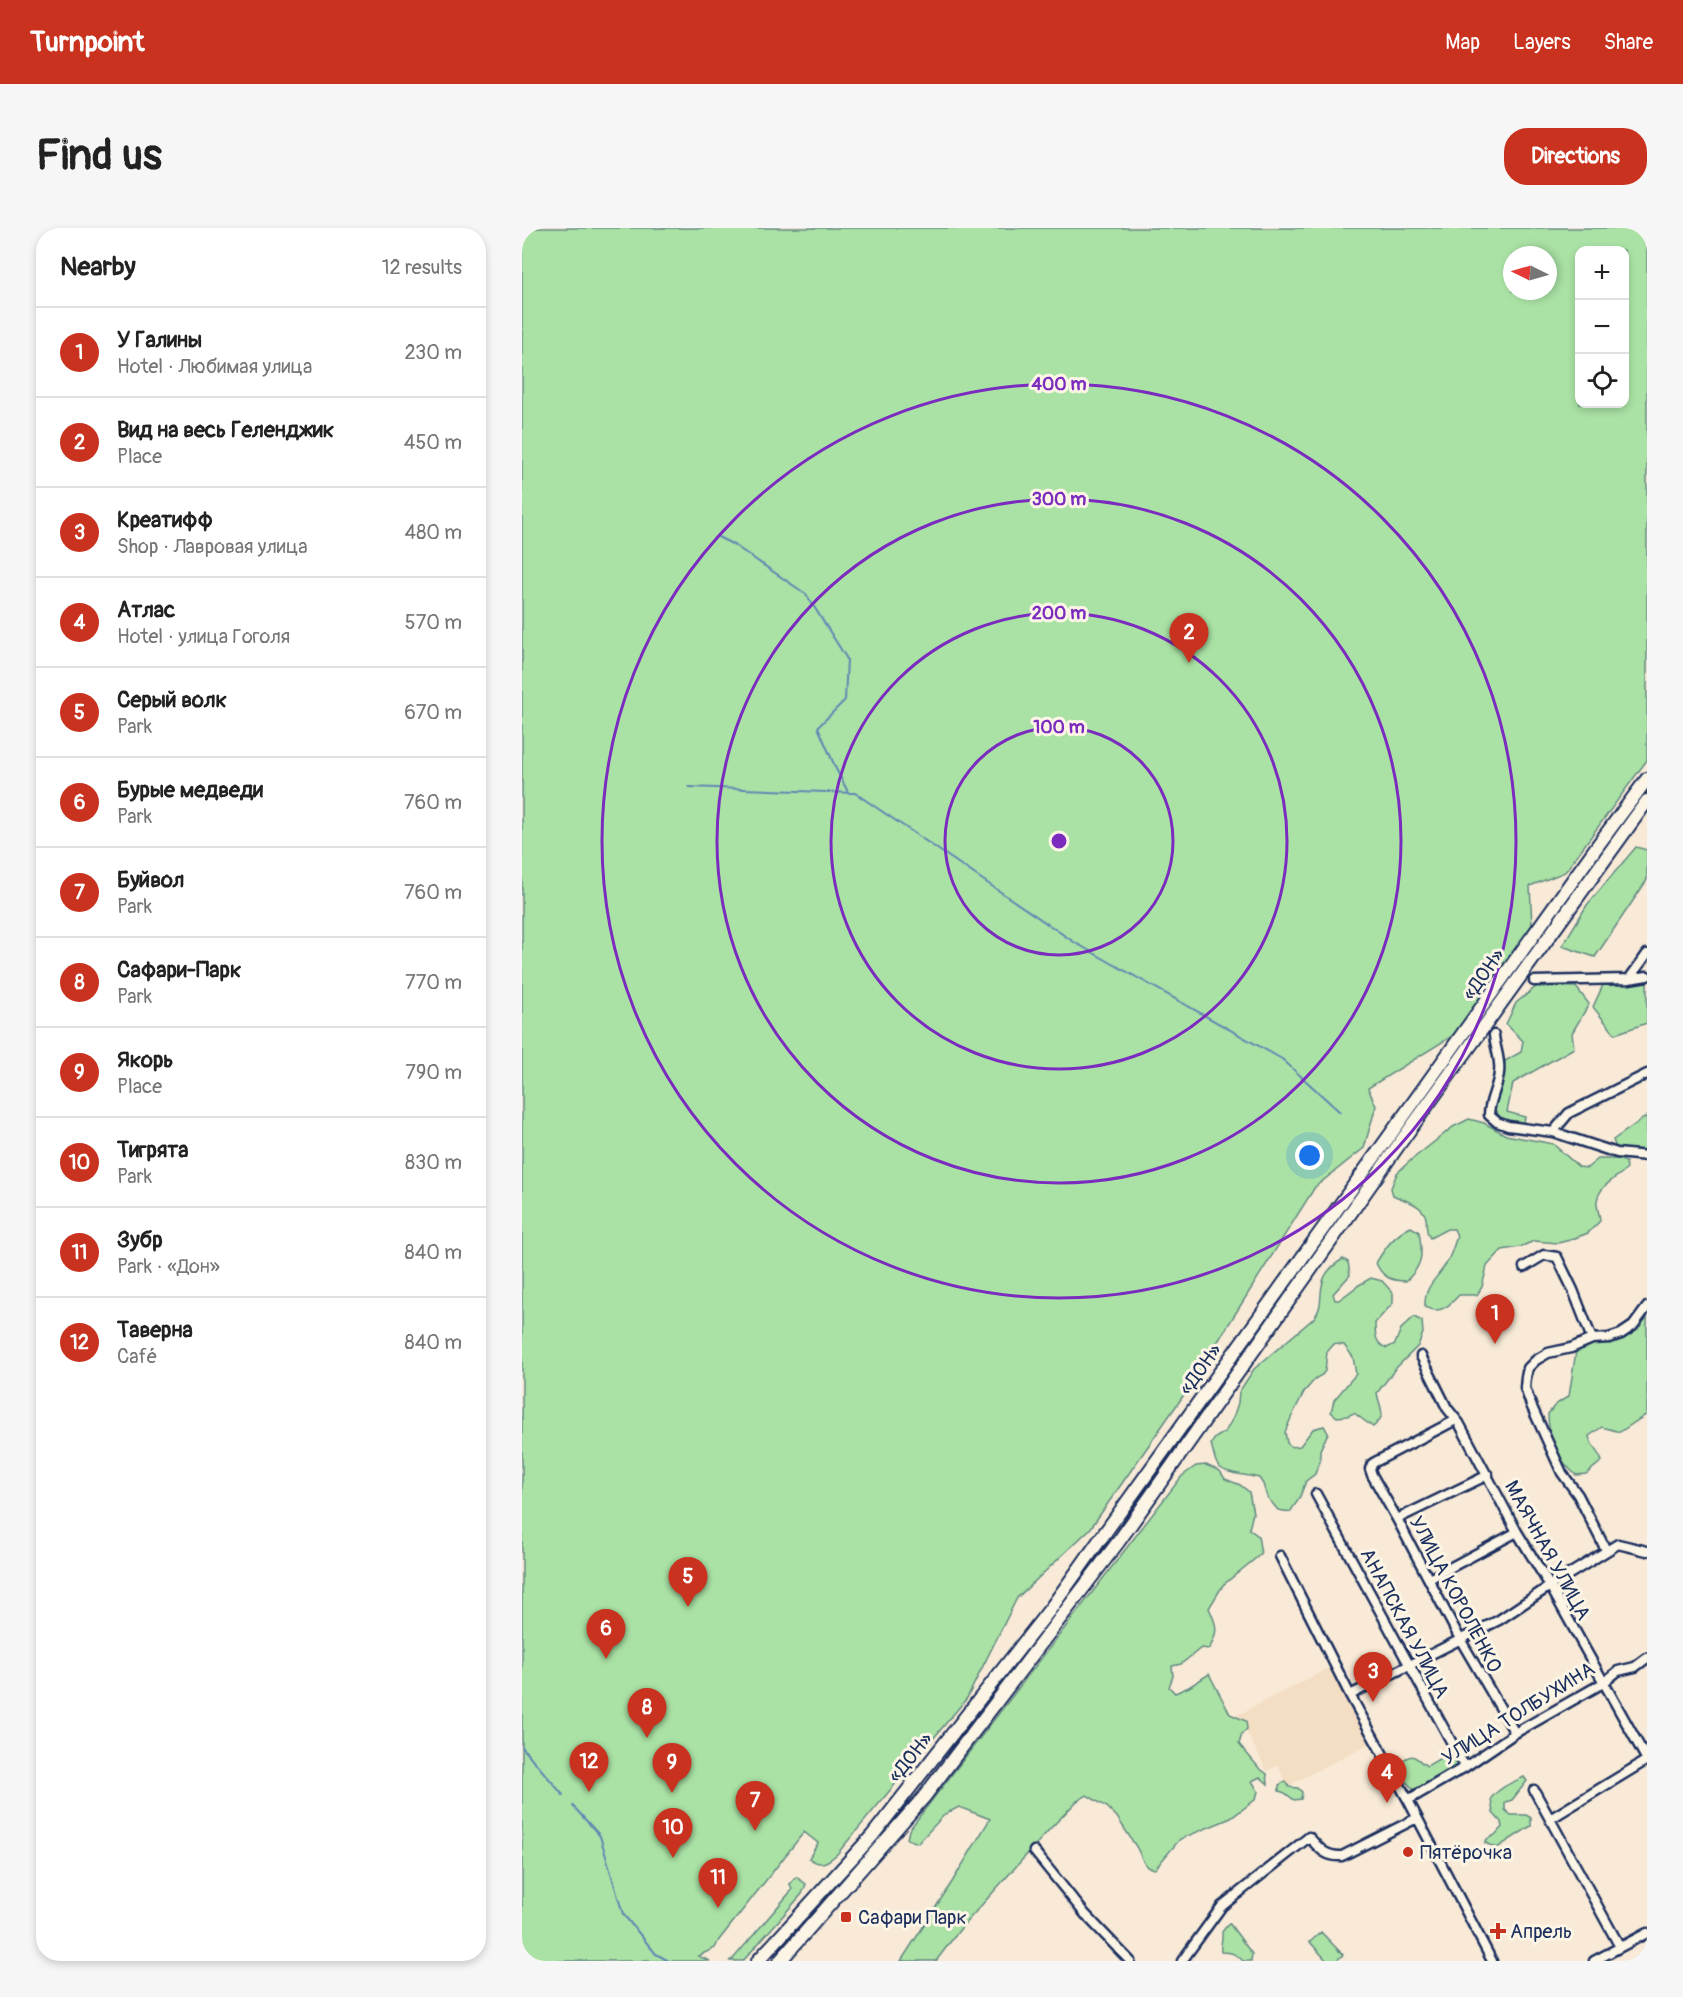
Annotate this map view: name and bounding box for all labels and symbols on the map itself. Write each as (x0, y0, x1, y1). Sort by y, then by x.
north arrow (1503, 246, 1557, 300)
text: 400 m (1032, 373, 1086, 396)
text: 300 m (1032, 488, 1086, 511)
text: 200 m (1032, 602, 1086, 625)
pin: 2 (1170, 614, 1208, 663)
text: 100 m (1033, 716, 1085, 739)
centre of rings (1049, 831, 1069, 851)
street label: «ДОН» (1457, 944, 1510, 1005)
your location (1295, 1141, 1324, 1170)
pin: 1 (1476, 1294, 1514, 1344)
street label: «ДОН» (1173, 1339, 1227, 1400)
street label: МАЯЧНАЯ УЛИЦА (1499, 1476, 1596, 1624)
street label: УЛИЦА КОРОЛЕНКО (1404, 1512, 1507, 1677)
street label: АНАПСКАЯ УЛИЦА (1354, 1544, 1455, 1703)
pin: 5 (668, 1558, 708, 1607)
pin: 6 (586, 1610, 626, 1659)
pin: 3 (1354, 1652, 1392, 1702)
street label: УЛИЦА ТОЛБУХИНА (1437, 1656, 1599, 1771)
pin: 8 (628, 1688, 666, 1738)
street label: «ДОН» (883, 1727, 938, 1788)
pin: 12 (570, 1742, 608, 1792)
pin: 9 (652, 1744, 692, 1793)
pin: 4 (1368, 1754, 1406, 1803)
pin: 7 (736, 1782, 774, 1831)
pin: 10 (654, 1808, 692, 1858)
place label: Пятёрочка (1420, 1840, 1512, 1865)
marker: Пятёрочка (1401, 1845, 1415, 1859)
pin: 11 (698, 1858, 738, 1908)
place label: Сафари Парк (858, 1905, 967, 1930)
marker: Сафари Парк (839, 1910, 853, 1924)
place label: Апрель (1510, 1919, 1572, 1944)
marker: Апрель (1491, 1924, 1505, 1938)

